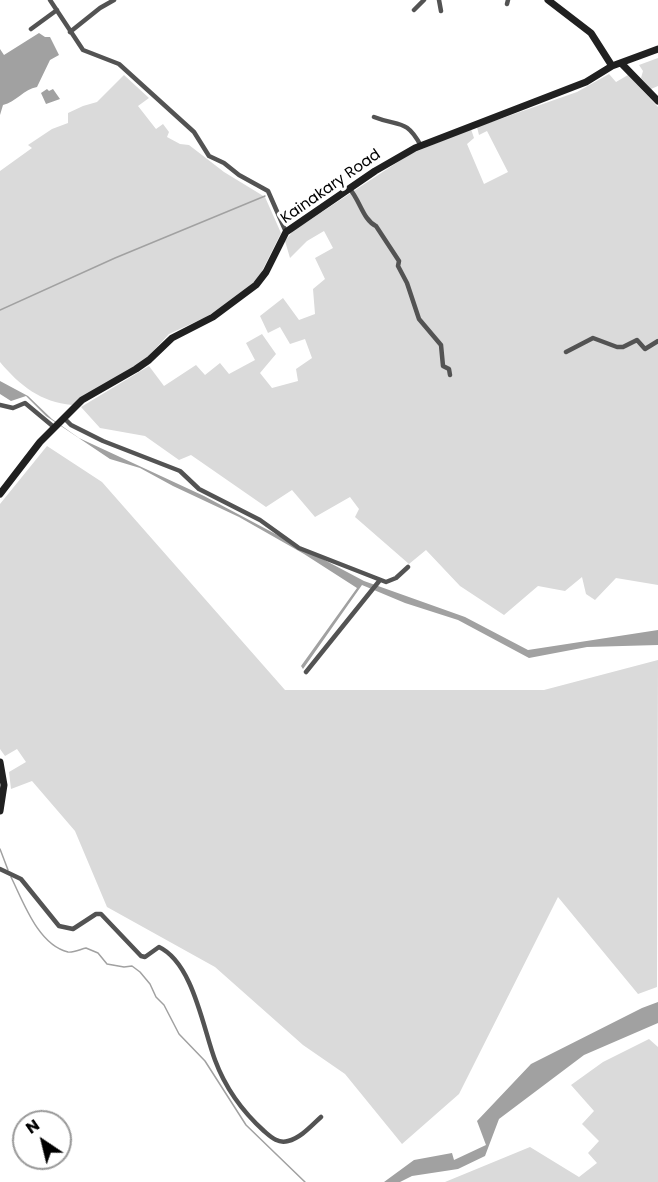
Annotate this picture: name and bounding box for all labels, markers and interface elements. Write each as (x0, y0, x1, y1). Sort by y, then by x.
street label: Kainakary Road (278, 146, 384, 228)
north arrow (12, 1110, 72, 1170)
text: N (21, 1114, 44, 1139)

